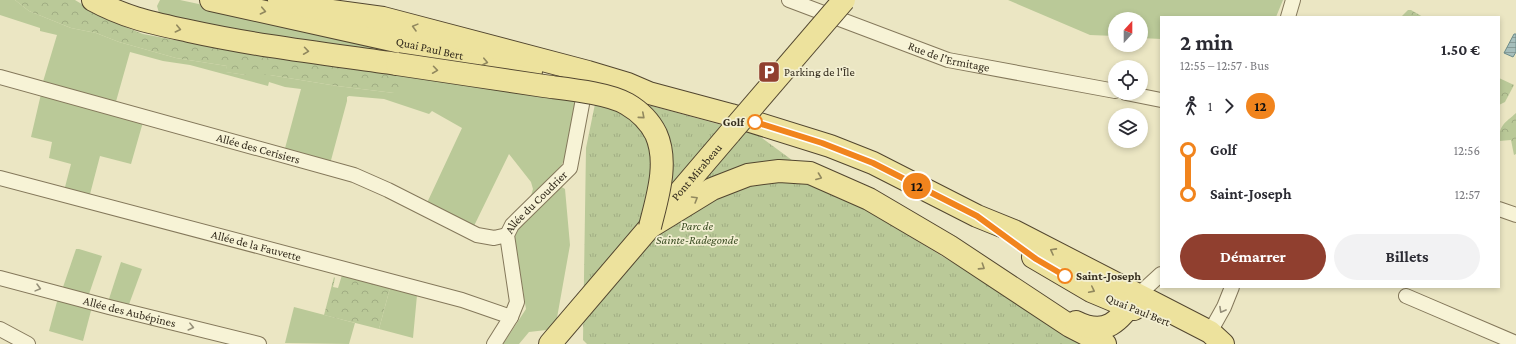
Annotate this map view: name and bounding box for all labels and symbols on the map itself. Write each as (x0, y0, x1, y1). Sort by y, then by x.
one-way arrow (260, 7, 266, 15)
north arrow (1108, 12, 1148, 52)
one-way arrow (412, 23, 419, 31)
one-way arrow (175, 24, 181, 32)
street label: Quai Paul Bert (395, 34, 466, 63)
street label: Rue de l'Ermitage (906, 39, 991, 75)
one-way arrow (303, 46, 309, 55)
one-way arrow (482, 57, 488, 65)
parking icon: Parking de l'Île (756, 59, 782, 85)
one-way arrow (432, 65, 438, 74)
place label: Parking de l'Île (784, 65, 855, 79)
one-way arrow (637, 111, 645, 118)
marker: Golf (747, 114, 763, 130)
place label: Golf (723, 115, 745, 129)
street label: Allée des Cerisiers (215, 130, 302, 167)
street label: Pont Mirabeau (668, 140, 725, 203)
street label: Allée du Coudrier (502, 167, 571, 236)
one-way arrow (815, 172, 822, 180)
line badge: 12 (899, 173, 935, 199)
one-way arrow (691, 197, 698, 204)
park label: Parc de Sainte-Radegonde (656, 219, 738, 247)
street label: Allée de la Fauvette (210, 227, 303, 264)
one-way arrow (1050, 249, 1057, 256)
one-way arrow (978, 263, 985, 270)
marker: Saint-Joseph (1057, 268, 1073, 284)
place label: Saint-Joseph (1076, 269, 1141, 283)
one-way arrow (34, 283, 41, 292)
one-way arrow (1087, 285, 1095, 293)
street label: Quai Paul Bert (1104, 291, 1173, 330)
street label: Allée des Aubépines (82, 293, 178, 330)
one-way arrow (1219, 306, 1226, 313)
one-way arrow (188, 323, 194, 331)

